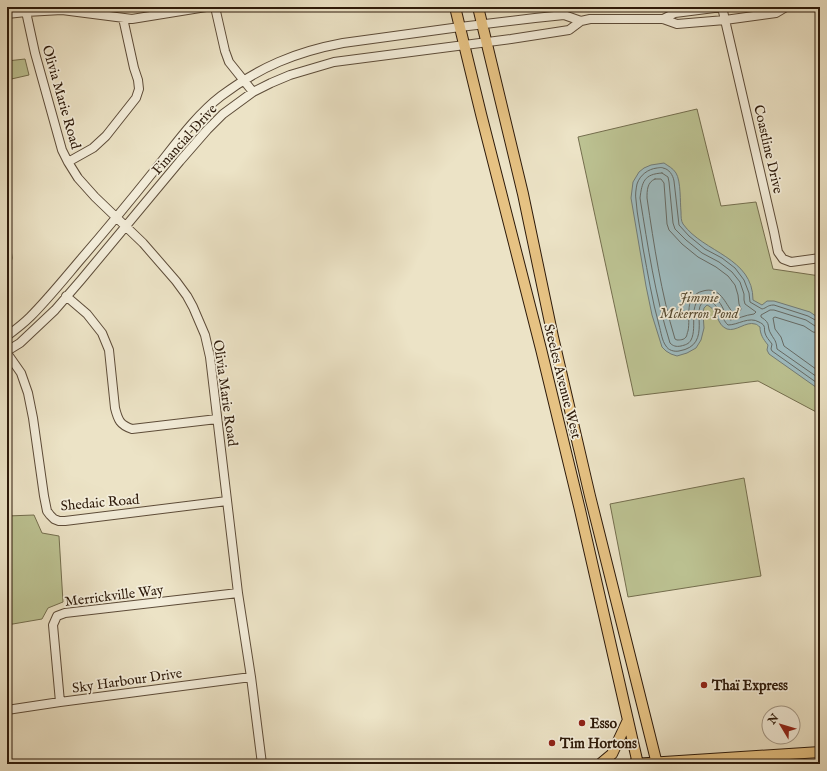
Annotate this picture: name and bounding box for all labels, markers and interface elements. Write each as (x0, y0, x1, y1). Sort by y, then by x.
street label: Olivia Marie Road (38, 43, 85, 152)
street label: Financial Drive (148, 100, 222, 179)
street label: Coastline Drive (749, 103, 787, 196)
park label: Jimmie Mckerron Pond (660, 289, 740, 323)
street label: Steeles Avenue West (539, 322, 585, 441)
street label: Olivia Marie Road (209, 339, 241, 448)
street label: Shedaic Road (60, 491, 141, 515)
street label: Merrickville Way (64, 581, 165, 611)
street label: Sky Harbour Drive (71, 664, 184, 698)
place label: Thaï Express (711, 677, 788, 695)
marker: Thaï Express (699, 680, 709, 690)
north arrow (761, 705, 801, 745)
text: N (765, 711, 783, 728)
place label: Esso (590, 715, 618, 733)
marker: Esso (577, 718, 587, 728)
place label: Tim Hortons (559, 735, 637, 753)
marker: Tim Hortons (547, 738, 557, 748)

